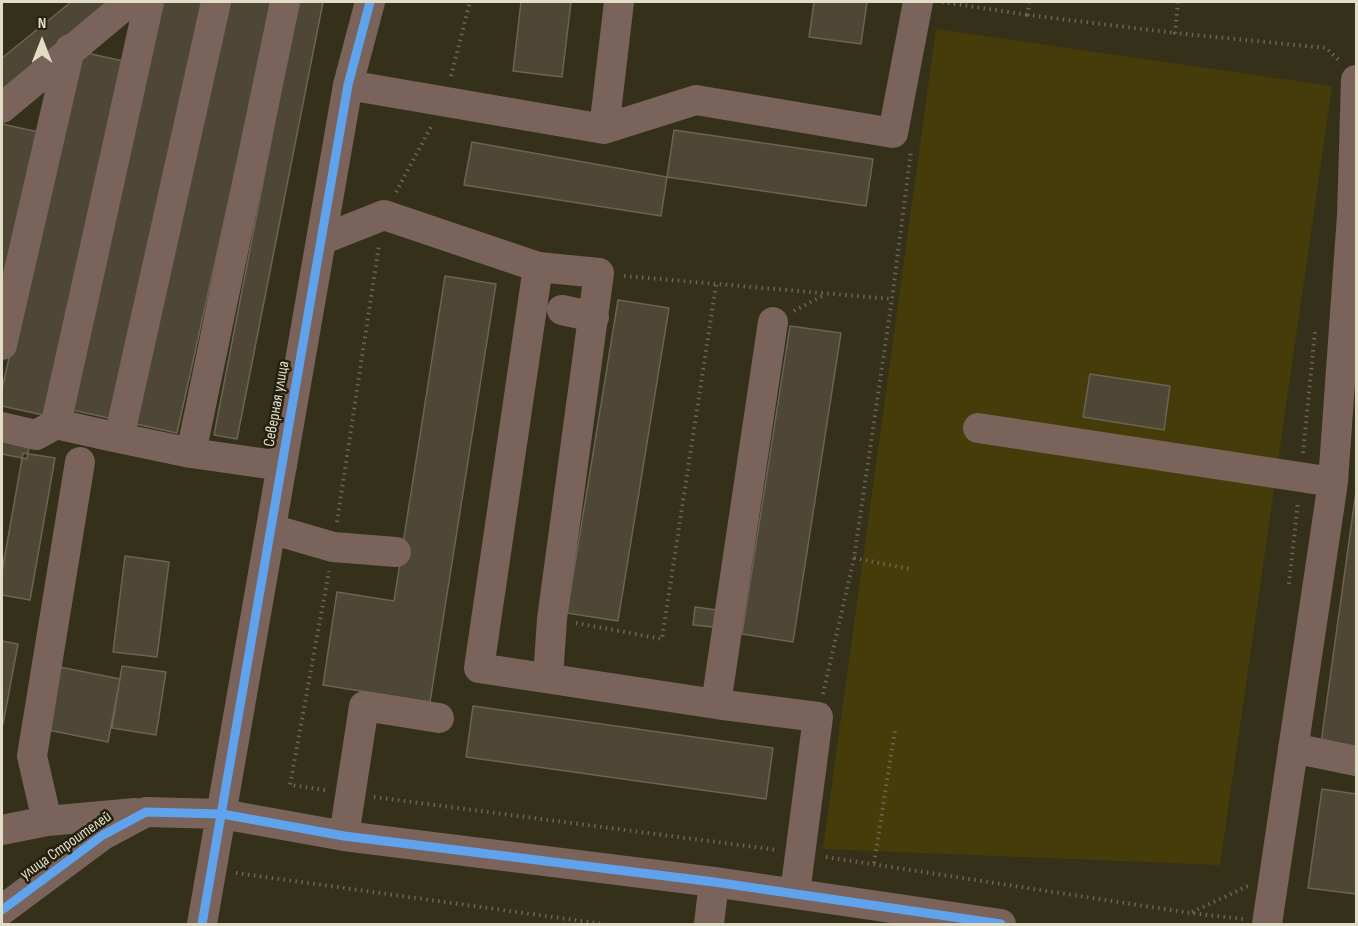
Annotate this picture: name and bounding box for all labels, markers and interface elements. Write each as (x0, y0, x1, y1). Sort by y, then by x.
north arrow (12, 12, 72, 72)
text: N (38, 14, 46, 33)
street label: Северная улица (260, 360, 294, 448)
street label: улица Строителей (17, 807, 115, 885)

